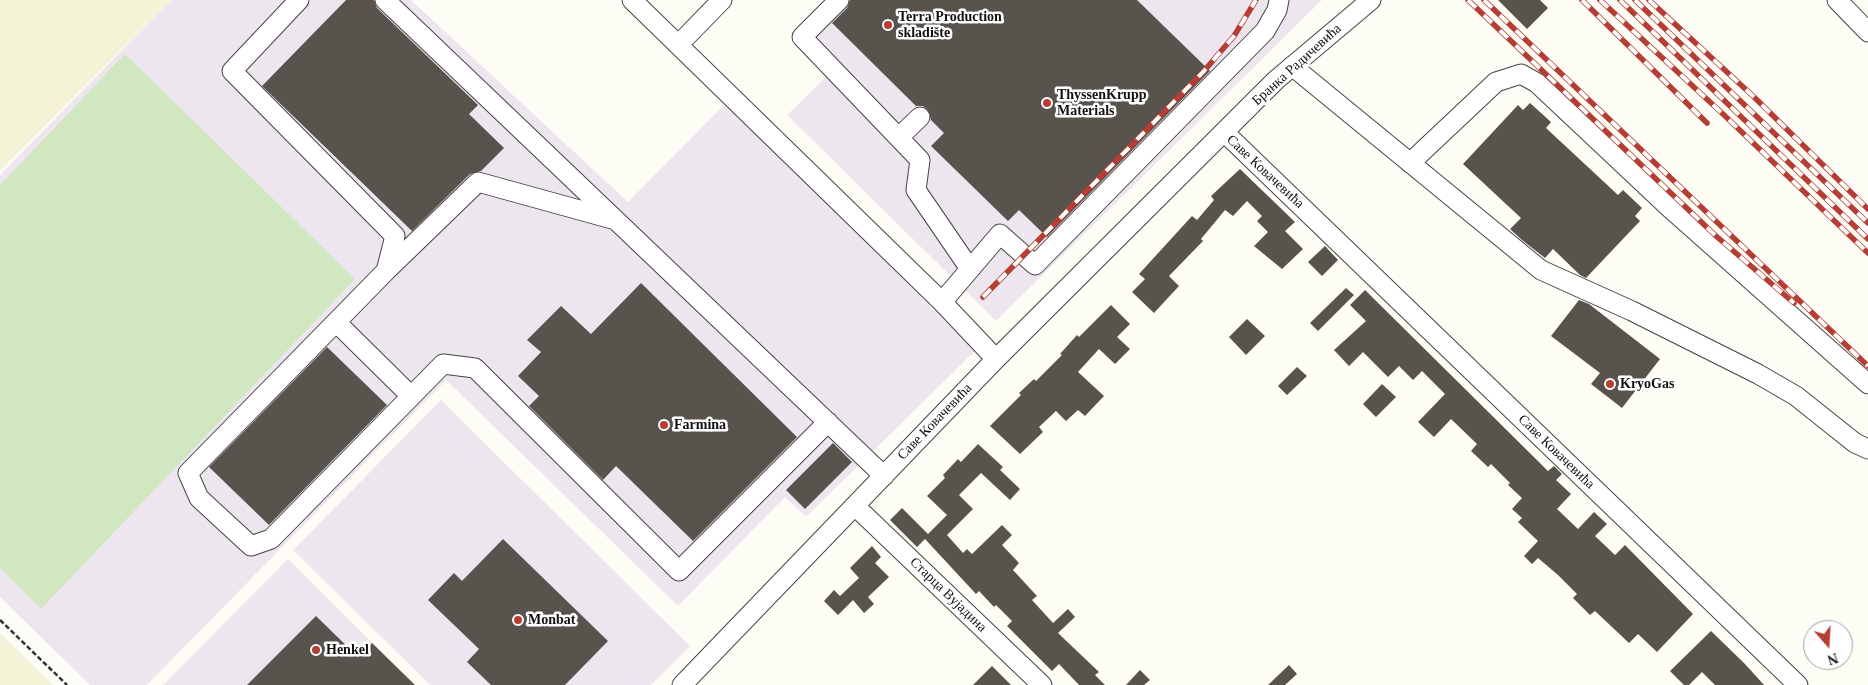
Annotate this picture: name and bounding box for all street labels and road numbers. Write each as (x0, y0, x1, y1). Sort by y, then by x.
street label: Бранка Радичевића (1249, 21, 1345, 109)
street label: Саве Ковачевића (1223, 132, 1307, 212)
street label: Саве Ковачевића (894, 380, 976, 464)
street label: Саве Ковачевића (1514, 411, 1598, 493)
street label: Старца Вујадина (906, 554, 990, 636)

